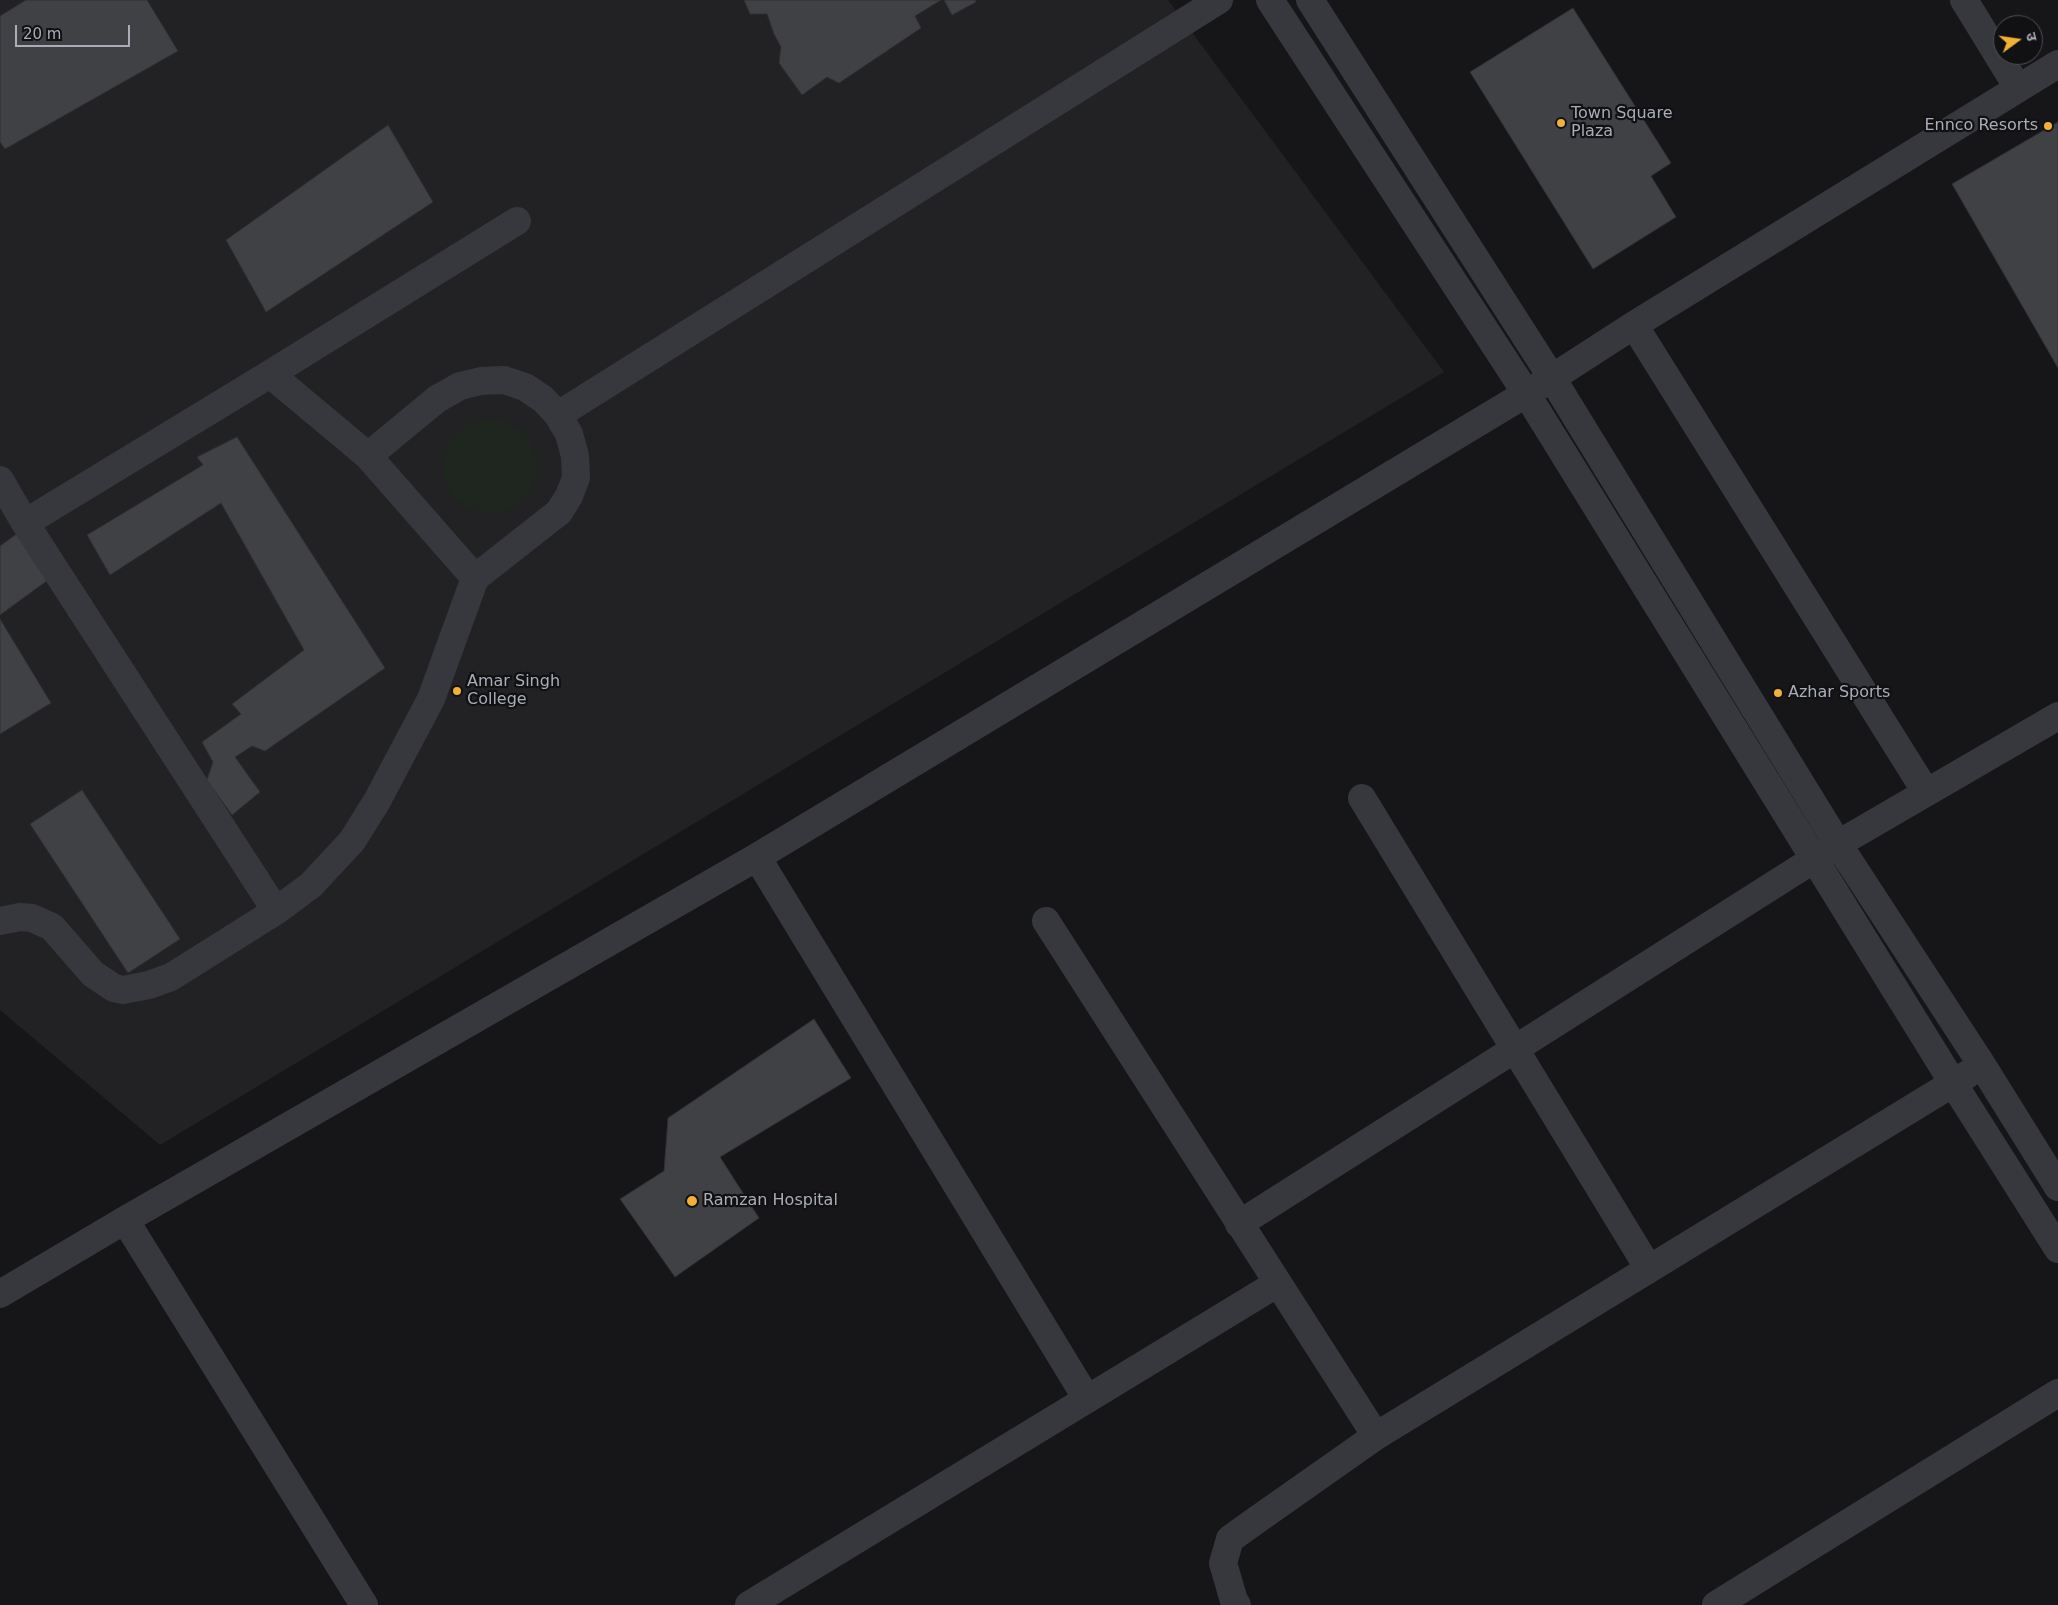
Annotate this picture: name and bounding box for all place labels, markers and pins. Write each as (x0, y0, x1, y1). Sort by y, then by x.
place label: Town Square Plaza (1571, 104, 1672, 142)
place label: Ennco Resorts (1924, 116, 2038, 136)
marker: Town Square Plaza (1555, 117, 1567, 129)
marker: Ennco Resorts (2042, 120, 2054, 132)
place label: Amar Singh College (467, 672, 560, 710)
place label: Azhar Sports (1788, 683, 1890, 703)
marker: Amar Singh College (451, 685, 463, 697)
marker: Azhar Sports (1772, 687, 1784, 699)
place label: Ramzan Hospital (703, 1191, 838, 1211)
marker: Ramzan Hospital (685, 1194, 699, 1208)

